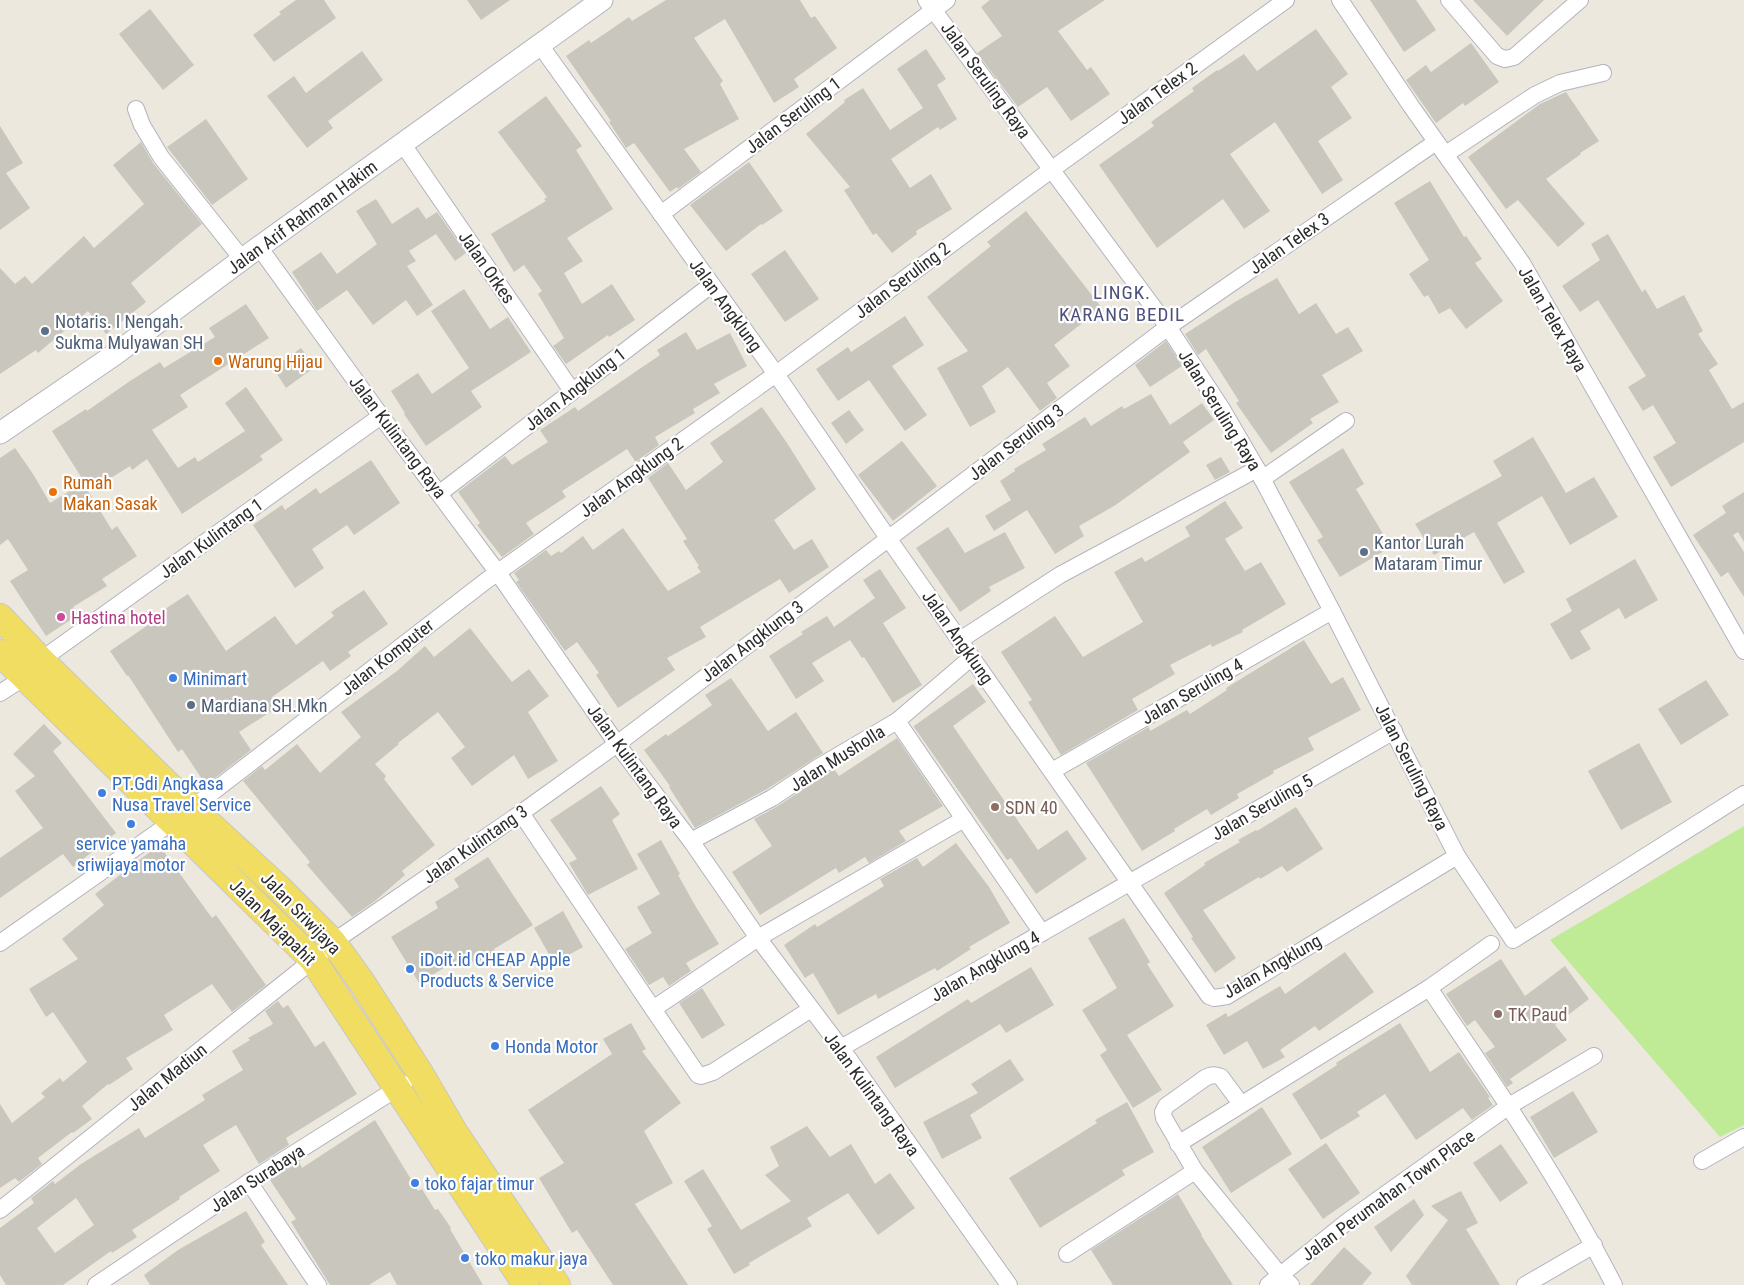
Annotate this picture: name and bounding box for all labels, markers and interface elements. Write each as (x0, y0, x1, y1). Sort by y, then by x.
street label: Jalan Seruling Raya (937, 18, 1035, 142)
street label: Jalan Telex 2 (1113, 57, 1201, 129)
street label: Jalan Seruling 1 (741, 72, 845, 158)
street label: Jalan Arif Rahman Hakim (223, 156, 381, 278)
street label: Jalan Telex 3 (1245, 208, 1333, 278)
street label: Jalan Orkes (454, 227, 520, 307)
street label: Jalan Seruling 2 (850, 237, 954, 323)
street label: Jalan Angklung (685, 255, 767, 355)
street label: Jalan Telex Raya (1514, 263, 1592, 375)
district label: LINGK. KARANG BEDIL (1059, 281, 1185, 326)
place label: Notaris. I Nengah. Sukma Mulyawan SH (55, 311, 204, 353)
marker: Notaris. I Nengah. Sukma Mulyawan SH (39, 325, 51, 337)
street label: Jalan Angklung 1 (520, 343, 630, 435)
street label: Jalan Seruling Raya (1174, 346, 1266, 474)
place label: Warung Hijau (228, 351, 323, 372)
marker: Warung Hijau (212, 355, 224, 367)
street label: Jalan Kulintang Raya (345, 372, 451, 502)
street label: Jalan Seruling 3 (964, 399, 1068, 485)
street label: Jalan Angklung 2 (575, 432, 687, 521)
place label: Rumah Makan Sasak (63, 472, 158, 514)
marker: Rumah Makan Sasak (47, 486, 59, 498)
street label: Jalan Kulintang 1 (155, 493, 267, 583)
place label: Kantor Lurah Mataram Timur (1374, 532, 1483, 574)
marker: Kantor Lurah Mataram Timur (1358, 546, 1370, 558)
street label: Jalan Angklung (918, 586, 998, 688)
street label: Jalan Angklung 3 (697, 596, 807, 686)
place label: Hastina hotel (71, 607, 166, 628)
marker: Hastina hotel (55, 611, 67, 623)
street label: Jalan Komputer (336, 614, 438, 700)
street label: Jalan Seruling 4 (1137, 653, 1247, 729)
place label: Minimart (183, 668, 247, 689)
marker: Minimart (167, 672, 179, 684)
place label: Mardiana SH.Mkn (201, 695, 327, 716)
marker: Mardiana SH.Mkn (185, 699, 197, 711)
street label: Jalan Kulintang Raya (583, 700, 687, 832)
street label: Jalan Seruling Raya (1371, 700, 1453, 834)
street label: Jalan Musholla (786, 720, 888, 796)
street label: Jalan Seruling 5 (1207, 769, 1317, 845)
place label: PT.Gdi Angkasa Nusa Travel Service (112, 773, 251, 815)
marker: PT.Gdi Angkasa Nusa Travel Service (96, 787, 108, 799)
place label: SDN 40 (1005, 797, 1058, 818)
street label: Jalan Kulintang 3 (419, 800, 531, 888)
marker: SDN 40 (989, 801, 1001, 813)
marker: service yamaha sriwijaya motor (125, 818, 137, 830)
place label: service yamaha sriwijaya motor (76, 833, 186, 875)
street label: Jalan Sriwijaya (257, 868, 345, 958)
street label: Jalan Majapahit (225, 874, 321, 970)
street label: Jalan Angklung 4 (927, 926, 1043, 1006)
street label: Jalan Angklung (1219, 930, 1325, 1002)
place label: iDoit.id CHEAP Apple Products & Service (420, 949, 570, 991)
marker: iDoit.id CHEAP Apple Products & Service (404, 963, 416, 975)
place label: TK Paud (1508, 1004, 1567, 1025)
marker: TK Paud (1492, 1008, 1504, 1020)
street label: Jalan Kulintang Raya (820, 1028, 924, 1160)
place label: Honda Motor (505, 1036, 598, 1057)
street label: Jalan Madiun (123, 1039, 211, 1115)
marker: Honda Motor (489, 1040, 501, 1052)
street label: Jalan Perumahan Town Place (1297, 1125, 1479, 1265)
street label: Jalan Surabaya (206, 1140, 308, 1216)
place label: toko fajar timur (425, 1173, 535, 1194)
marker: toko fajar timur (409, 1177, 421, 1189)
place label: toko makur jaya (475, 1248, 588, 1269)
marker: toko makur jaya (459, 1252, 471, 1264)

